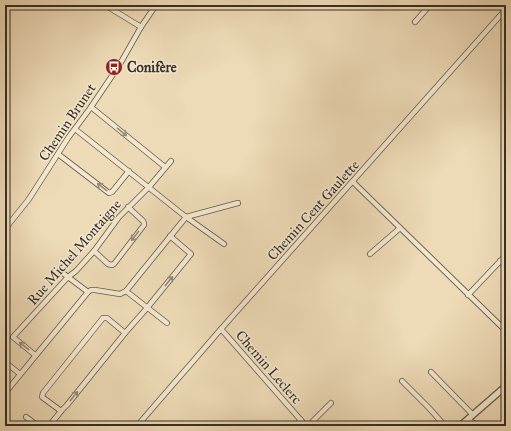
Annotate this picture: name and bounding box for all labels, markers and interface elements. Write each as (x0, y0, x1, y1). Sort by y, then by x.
bus stop icon: Conifère (104, 57, 124, 77)
place label: Conifère (127, 59, 177, 76)
street label: Chemin Brunet (35, 80, 100, 164)
one-way arrow (116, 127, 127, 136)
street label: Chemin Cent Gaulette (264, 157, 363, 264)
one-way arrow (96, 183, 107, 192)
street label: Rue Michel Montaigne (24, 196, 125, 309)
one-way arrow (131, 231, 139, 242)
one-way arrow (165, 275, 174, 286)
street label: Chemin Leclerc (232, 327, 305, 408)
one-way arrow (19, 342, 30, 350)
one-way arrow (70, 391, 79, 402)

